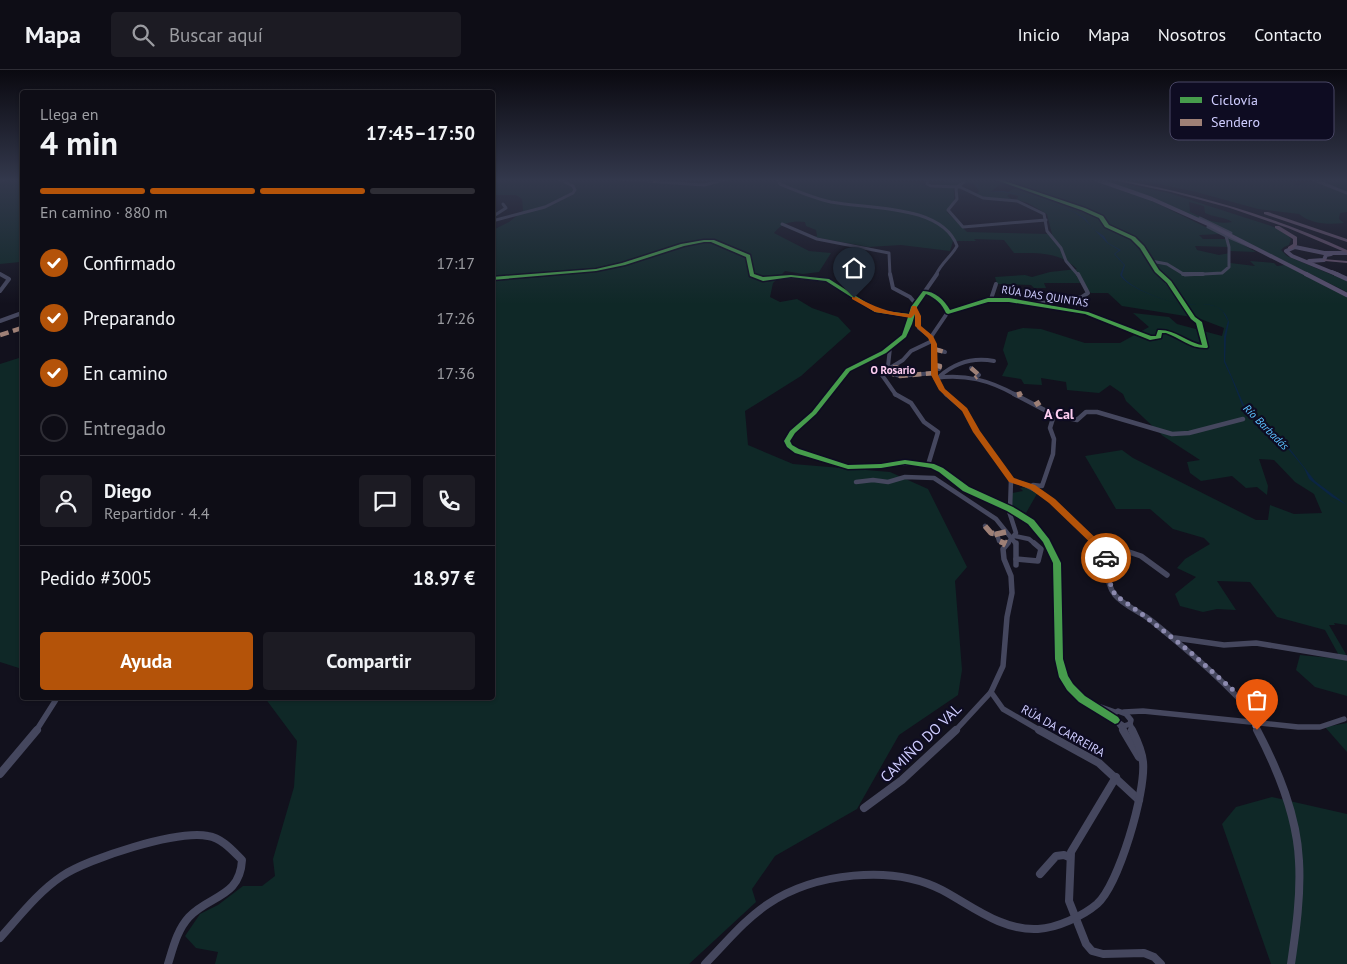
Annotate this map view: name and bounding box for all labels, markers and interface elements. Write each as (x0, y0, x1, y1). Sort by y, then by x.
search box (111, 12, 461, 57)
text: Mapa (25, 19, 81, 50)
icon: search (129, 21, 157, 49)
text: Buscar aquí (169, 23, 263, 47)
text: Inicio (1017, 23, 1060, 46)
text: Mapa (1088, 23, 1130, 46)
text: Nosotros (1158, 23, 1226, 46)
text: Contacto (1254, 23, 1322, 46)
legend (1170, 82, 1334, 140)
text: Ciclovía (1211, 91, 1258, 109)
text: Llega en (40, 104, 99, 124)
text: Sendero (1211, 113, 1260, 131)
text: 17:45–17:50 (366, 121, 475, 145)
text: 4 min (40, 122, 118, 164)
text: En camino · 880 m (40, 202, 168, 222)
pin (833, 247, 875, 298)
icon: check (40, 249, 68, 277)
text: Confirmado (83, 251, 176, 275)
text: 17:17 (437, 253, 475, 273)
icon: home (840, 254, 868, 282)
street label: RÚA DAS QUINTAS (1001, 282, 1090, 310)
icon: check (40, 304, 68, 332)
text: Preparando (83, 306, 175, 330)
text: 17:26 (437, 308, 475, 328)
icon: check (40, 359, 68, 387)
text: En camino (83, 361, 168, 385)
text: 17:36 (437, 363, 475, 383)
district label: O Rosario (871, 363, 916, 377)
water label: Río Barbadás (1240, 401, 1292, 453)
district label: A Cal (1044, 405, 1075, 423)
text: Entregado (83, 416, 166, 440)
button: person (40, 475, 92, 527)
button: chat (359, 475, 411, 527)
button: phone (423, 475, 475, 527)
text: Diego (104, 479, 151, 503)
text: Repartidor · 4.4 (104, 503, 209, 523)
courier (1081, 533, 1131, 583)
icon: car (1092, 544, 1120, 572)
text: Pedido #3005 (40, 566, 152, 590)
text: 18.97 € (413, 566, 475, 590)
button: Ayuda (40, 632, 253, 690)
button: Compartir (263, 632, 475, 690)
pin (1236, 679, 1278, 730)
icon: bag (1243, 686, 1271, 714)
street label: CAMIÑO DO VAL (876, 699, 965, 786)
street label: RÚA DA CARREIRA (1019, 701, 1108, 760)

